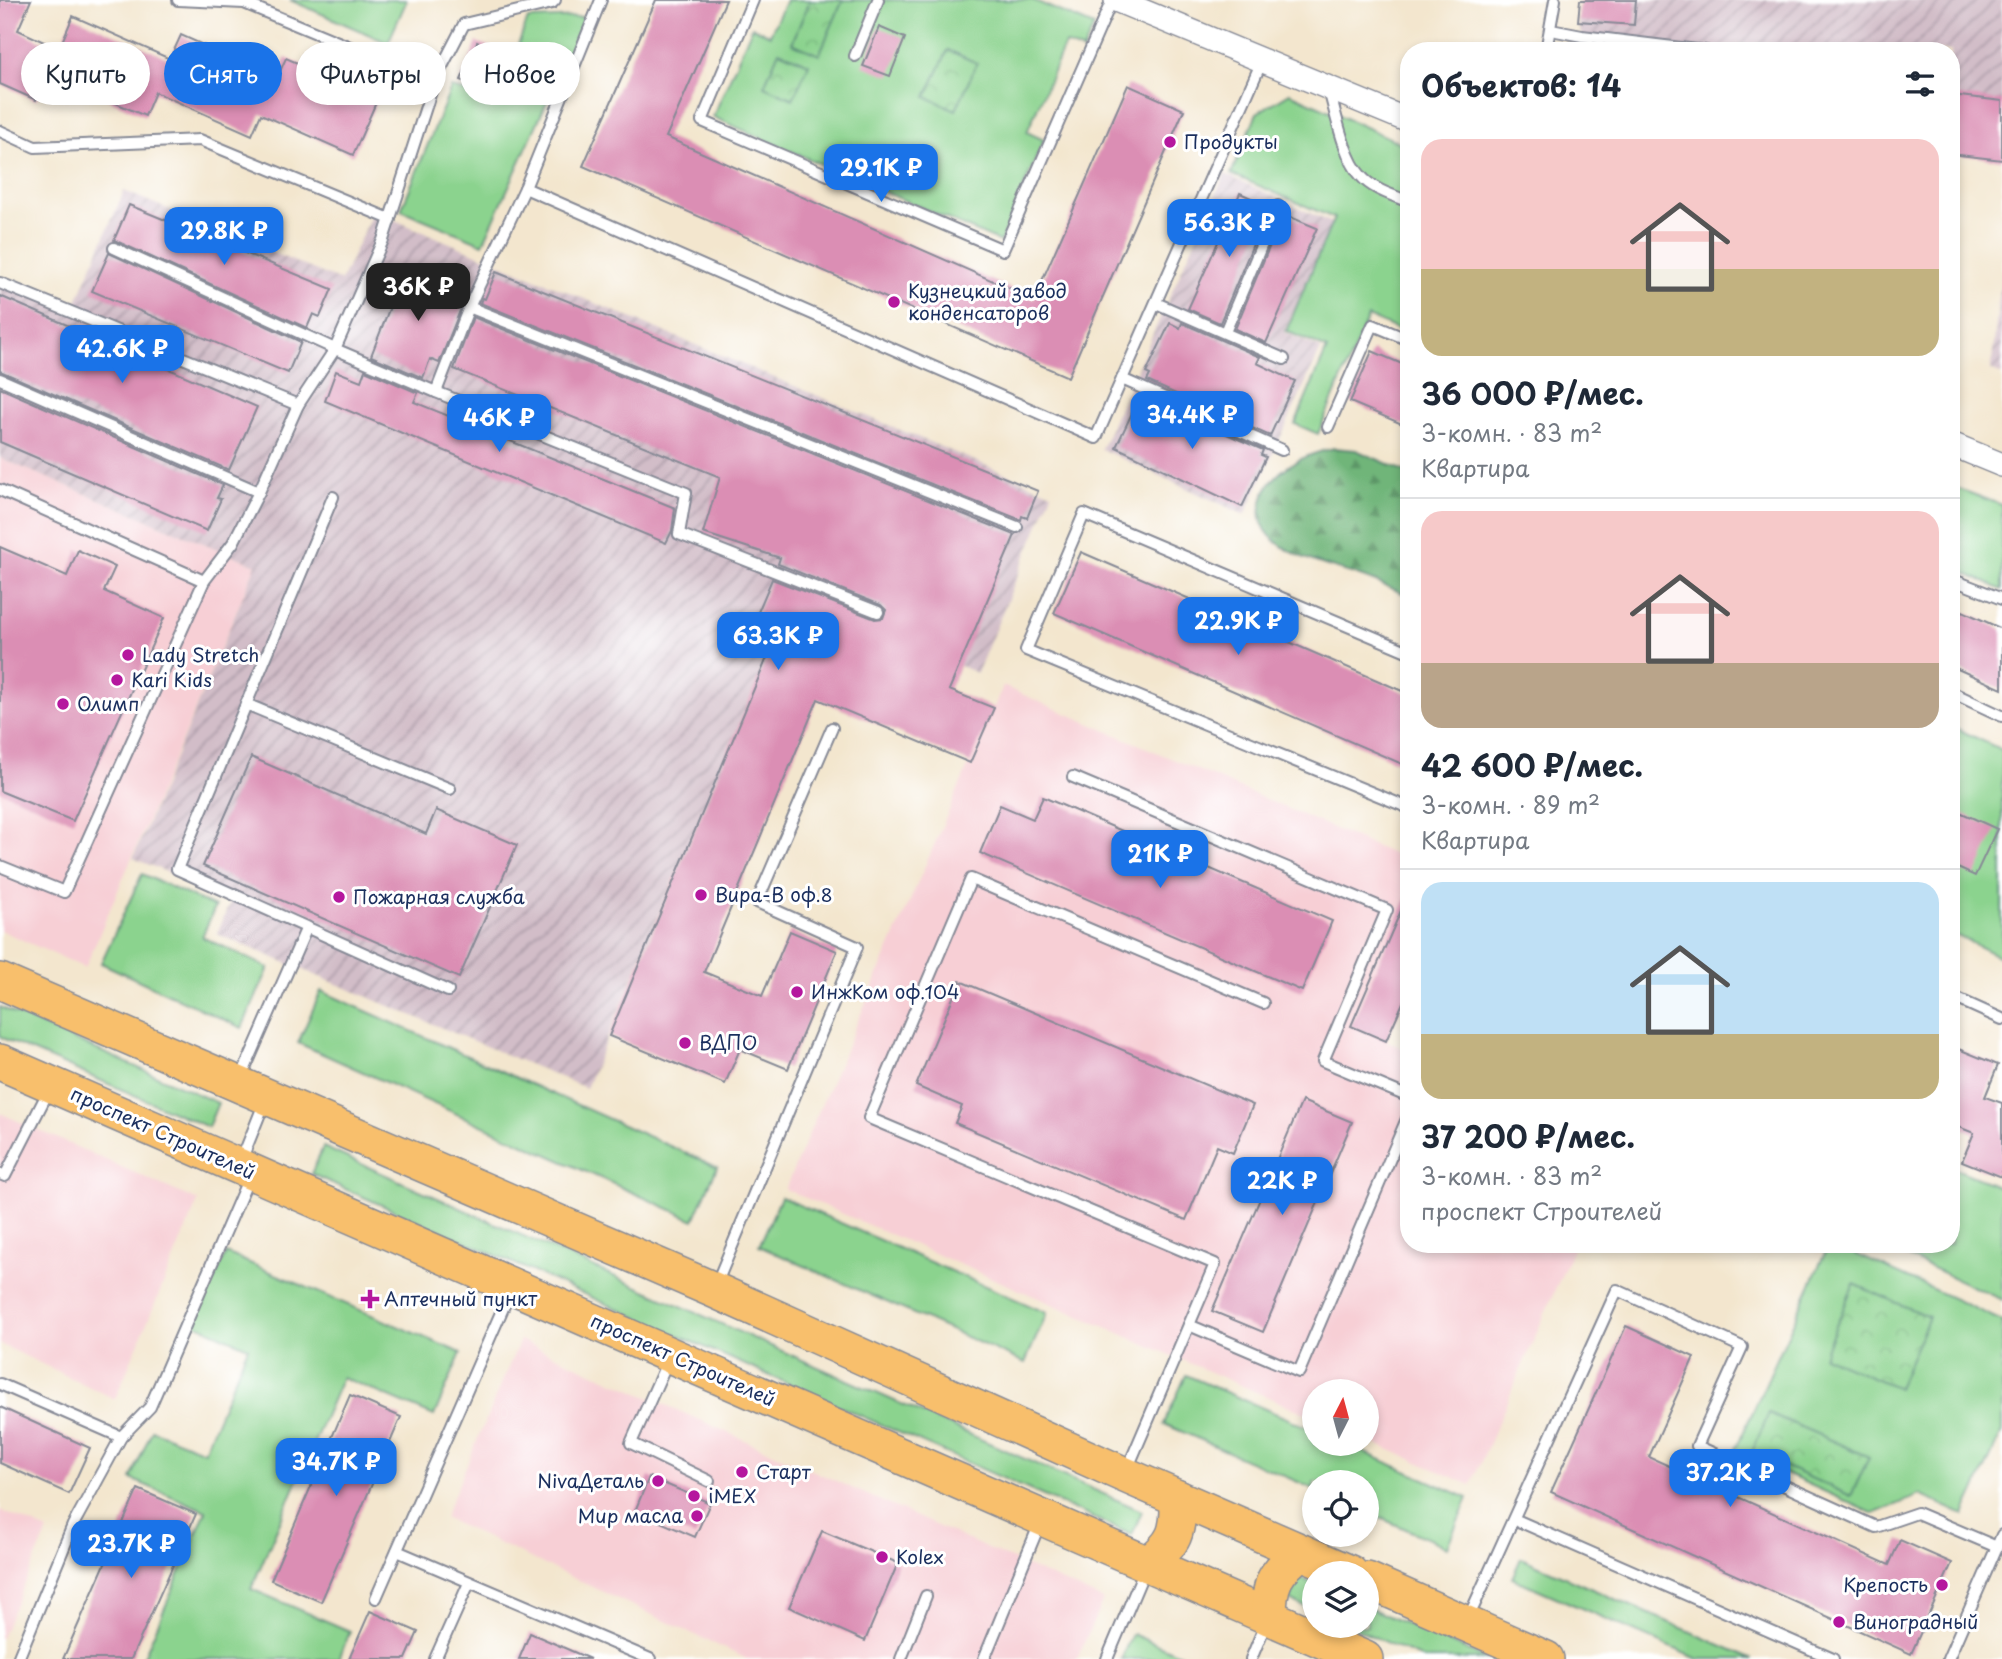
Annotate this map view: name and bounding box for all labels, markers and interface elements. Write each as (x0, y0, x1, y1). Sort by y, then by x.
chip: Купить (21, 42, 150, 105)
chip: Снять (164, 42, 282, 105)
chip: Фильтры (296, 42, 446, 105)
chip: Новое (460, 42, 580, 105)
text: Объектов: 14 (1421, 62, 1621, 107)
icon: filters (1901, 65, 1939, 103)
place label: Продукты (1184, 127, 1278, 155)
marker: Продукты (1162, 134, 1178, 150)
pin: 29.1K ₽ (816, 144, 946, 204)
text: 29.1K ₽ (840, 149, 922, 184)
icon: home (1617, 184, 1743, 310)
pin: 56.3K ₽ (1164, 200, 1294, 259)
text: 56.3K ₽ (1183, 204, 1275, 239)
pin: 29.8K ₽ (159, 208, 289, 267)
text: 29.8K ₽ (180, 212, 268, 247)
pin: 36K ₽ (369, 264, 467, 323)
text: 36K ₽ (382, 268, 454, 303)
place label: Кузнецкий завод конденсаторов (908, 276, 1067, 326)
marker: Кузнецкий завод конденсаторов (886, 294, 902, 310)
pin: 42.6K ₽ (57, 326, 187, 385)
text: 42.6K ₽ (76, 330, 168, 365)
text: 36 000 ₽/мес. (1421, 370, 1644, 415)
pin: 34.4K ₽ (1127, 392, 1257, 451)
pin: 46K ₽ (450, 394, 548, 454)
text: 34.4K ₽ (1147, 396, 1237, 431)
text: 46K ₽ (463, 399, 535, 434)
text: 3-комн. · 83 m² (1421, 415, 1602, 450)
text: Квартира (1421, 450, 1529, 485)
icon: home (1617, 556, 1743, 682)
pin: 22.9K ₽ (1173, 598, 1303, 657)
text: 22.9K ₽ (1194, 602, 1282, 637)
pin: 63.3K ₽ (713, 612, 843, 672)
text: 63.3K ₽ (733, 617, 823, 652)
place label: Lady Stretch (142, 640, 259, 668)
marker: Lady Stretch (120, 647, 136, 663)
place label: Kari Kids (131, 665, 212, 693)
marker: Kari Kids (109, 672, 125, 688)
place label: Олимп (77, 689, 139, 717)
marker: Олимп (55, 696, 71, 712)
text: 42 600 ₽/мес. (1421, 742, 1643, 787)
text: 3-комн. · 89 m² (1421, 787, 1600, 822)
text: Квартира (1421, 822, 1529, 857)
pin: 21K ₽ (1111, 830, 1209, 890)
text: 21K ₽ (1127, 835, 1193, 870)
place label: Вира-В оф.8 (715, 880, 833, 908)
place label: Пожарная служба (353, 882, 525, 910)
marker: Вира-В оф.8 (693, 887, 709, 903)
marker: Пожарная служба (331, 889, 347, 905)
icon: home (1617, 927, 1743, 1053)
place label: ИнжКом оф.104 (811, 977, 960, 1005)
marker: ИнжКом оф.104 (789, 984, 805, 1000)
place label: ВДПО (699, 1028, 757, 1056)
marker: ВДПО (677, 1035, 693, 1051)
street label: проспект Строителей (67, 1079, 260, 1185)
text: 37 200 ₽/мес. (1421, 1113, 1635, 1158)
pin: 22K ₽ (1233, 1158, 1331, 1217)
text: 3-комн. · 83 m² (1421, 1158, 1602, 1193)
text: 22K ₽ (1247, 1162, 1317, 1197)
text: проспект Строителей (1421, 1193, 1662, 1228)
place label: Аптечный пункт (384, 1284, 538, 1312)
marker: Аптечный пункт (362, 1291, 378, 1307)
street label: проспект Строителей (587, 1306, 780, 1412)
north arrow (1302, 1379, 1379, 1456)
map controls (1302, 1379, 1379, 1638)
pin: 34.7K ₽ (271, 1438, 401, 1498)
text: 34.7K ₽ (292, 1443, 380, 1478)
pin: 37.2K ₽ (1665, 1450, 1795, 1509)
text: 37.2K ₽ (1685, 1454, 1775, 1489)
place label: Старт (756, 1457, 812, 1485)
marker: Старт (734, 1464, 750, 1480)
place label: NivaДеталь (537, 1466, 644, 1494)
button: locate (1302, 1470, 1379, 1547)
marker: NivaДеталь (650, 1473, 666, 1489)
place label: iMEX (708, 1481, 757, 1509)
marker: iMEX (686, 1488, 702, 1504)
place label: Мир масла (578, 1501, 683, 1529)
marker: Мир масла (689, 1508, 705, 1524)
pin: 23.7K ₽ (66, 1520, 196, 1580)
text: 23.7K ₽ (87, 1525, 175, 1560)
place label: Kolex (896, 1542, 944, 1570)
marker: Kolex (874, 1549, 890, 1565)
button: layers (1302, 1561, 1379, 1638)
place label: Крепость (1843, 1570, 1928, 1598)
marker: Крепость (1934, 1577, 1950, 1593)
place label: Виноградный (1853, 1607, 1978, 1635)
marker: Виноградный (1831, 1614, 1847, 1630)

